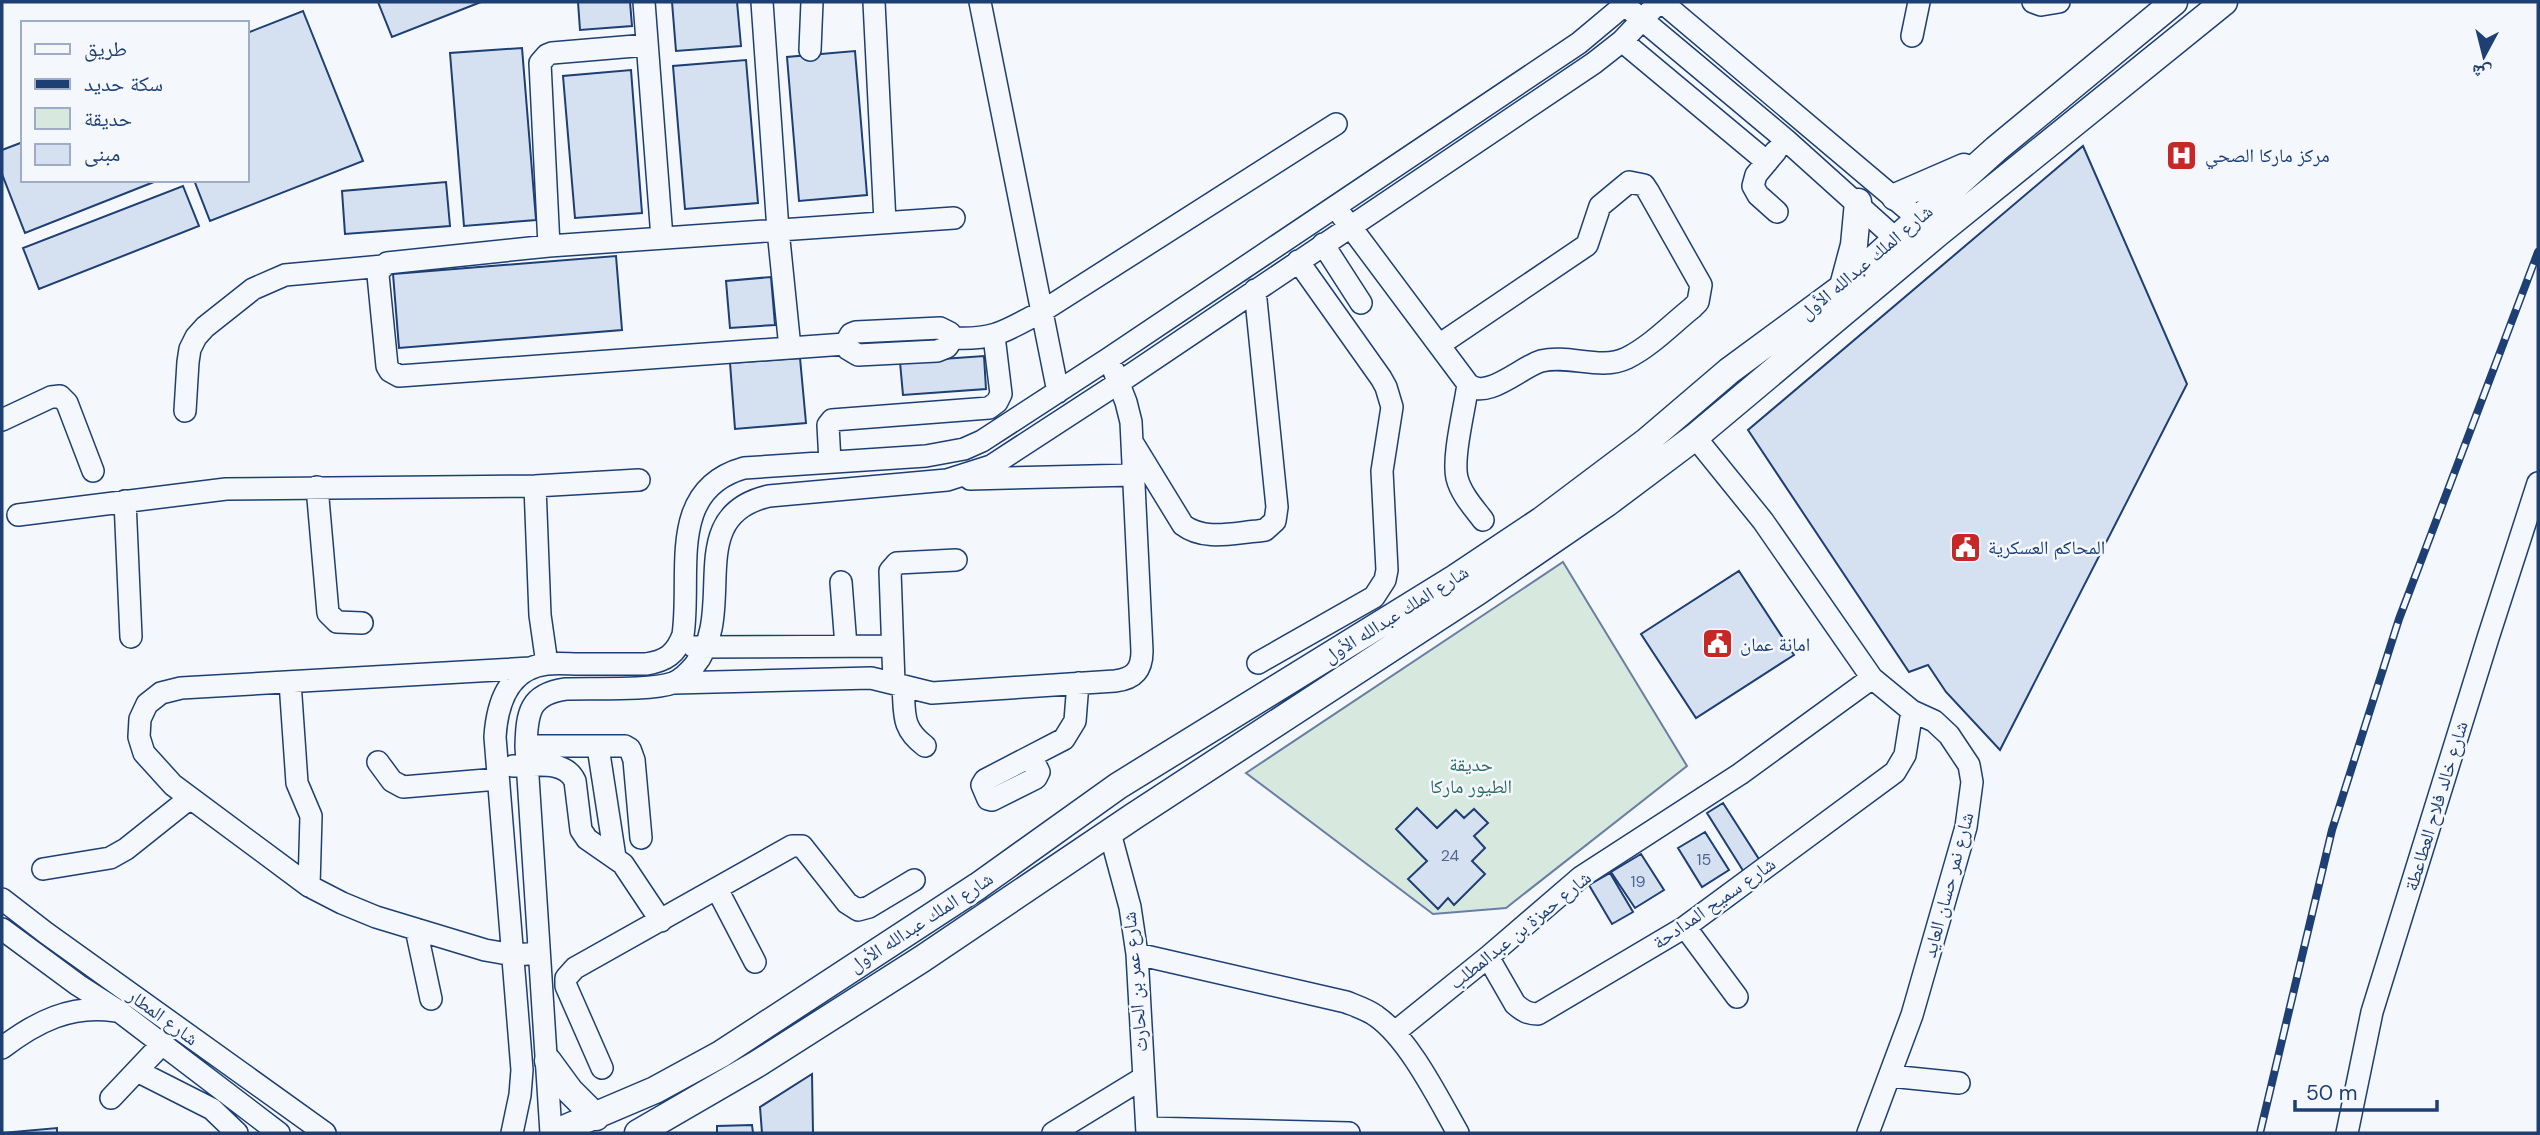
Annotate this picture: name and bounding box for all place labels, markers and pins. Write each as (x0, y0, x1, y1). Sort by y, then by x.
hospital icon: مركز ماركا الصحي (2165, 138, 2199, 172)
place label: مركز ماركا الصحي (2205, 143, 2330, 170)
public building icon: المحاكم العسكرية (1948, 530, 1982, 564)
place label: المحاكم العسكرية (1988, 535, 2105, 560)
public building icon: امانة عمان (1700, 627, 1734, 661)
place label: امانة عمان (1740, 632, 1810, 657)

